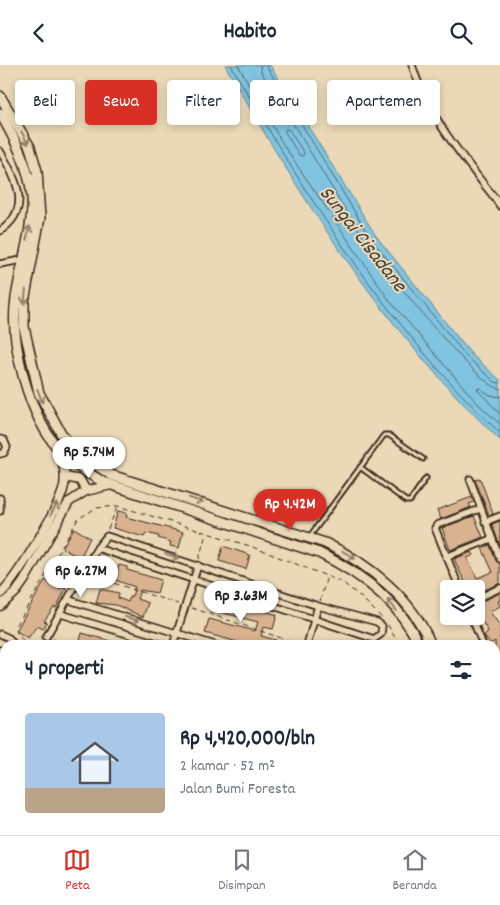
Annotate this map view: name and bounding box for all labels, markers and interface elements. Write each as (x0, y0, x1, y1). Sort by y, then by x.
text: Habito (223, 17, 277, 48)
icon: back (25, 19, 53, 47)
icon: search (447, 19, 475, 47)
chip: Beli (15, 80, 75, 125)
chip: Sewa (85, 80, 157, 125)
chip: Filter (167, 80, 240, 125)
chip: Baru (250, 80, 317, 125)
chip: Apartemen (327, 80, 440, 125)
one-way arrow (20, 131, 30, 146)
water label: Sungai Cisadane (311, 180, 414, 301)
one-way arrow (24, 226, 33, 242)
one-way arrow (20, 288, 30, 304)
one-way arrow (36, 388, 46, 403)
pin: Rp 5.74M (37, 437, 141, 479)
text: Rp 5.74M (63, 441, 115, 464)
pin: Rp 4.42M (238, 489, 342, 531)
text: Rp 4.42M (264, 493, 316, 516)
one-way arrow (188, 496, 204, 506)
one-way arrow (50, 502, 59, 517)
one-way arrow (341, 551, 355, 561)
one-way arrow (163, 552, 179, 561)
pin: Rp 6.27M (29, 555, 133, 598)
text: Rp 6.27M (55, 560, 107, 583)
map controls (440, 580, 485, 625)
button: layers (440, 580, 485, 625)
pin: Rp 3.63M (189, 581, 293, 623)
text: Rp 3.63M (215, 585, 267, 608)
one-way arrow (386, 599, 397, 612)
one-way arrow (124, 614, 140, 624)
text: 4 properti (25, 655, 104, 685)
icon: filters (447, 656, 475, 684)
text: Rp 4,420,000/bln (180, 725, 315, 755)
icon: home (65, 733, 125, 793)
text: 2 kamar · 52 m² (180, 755, 275, 778)
text: Jalan Bumi Foresta (180, 778, 295, 801)
tab: Peta (63, 846, 91, 896)
tab: Disimpan (218, 846, 266, 896)
tab: Beranda (392, 846, 437, 896)

